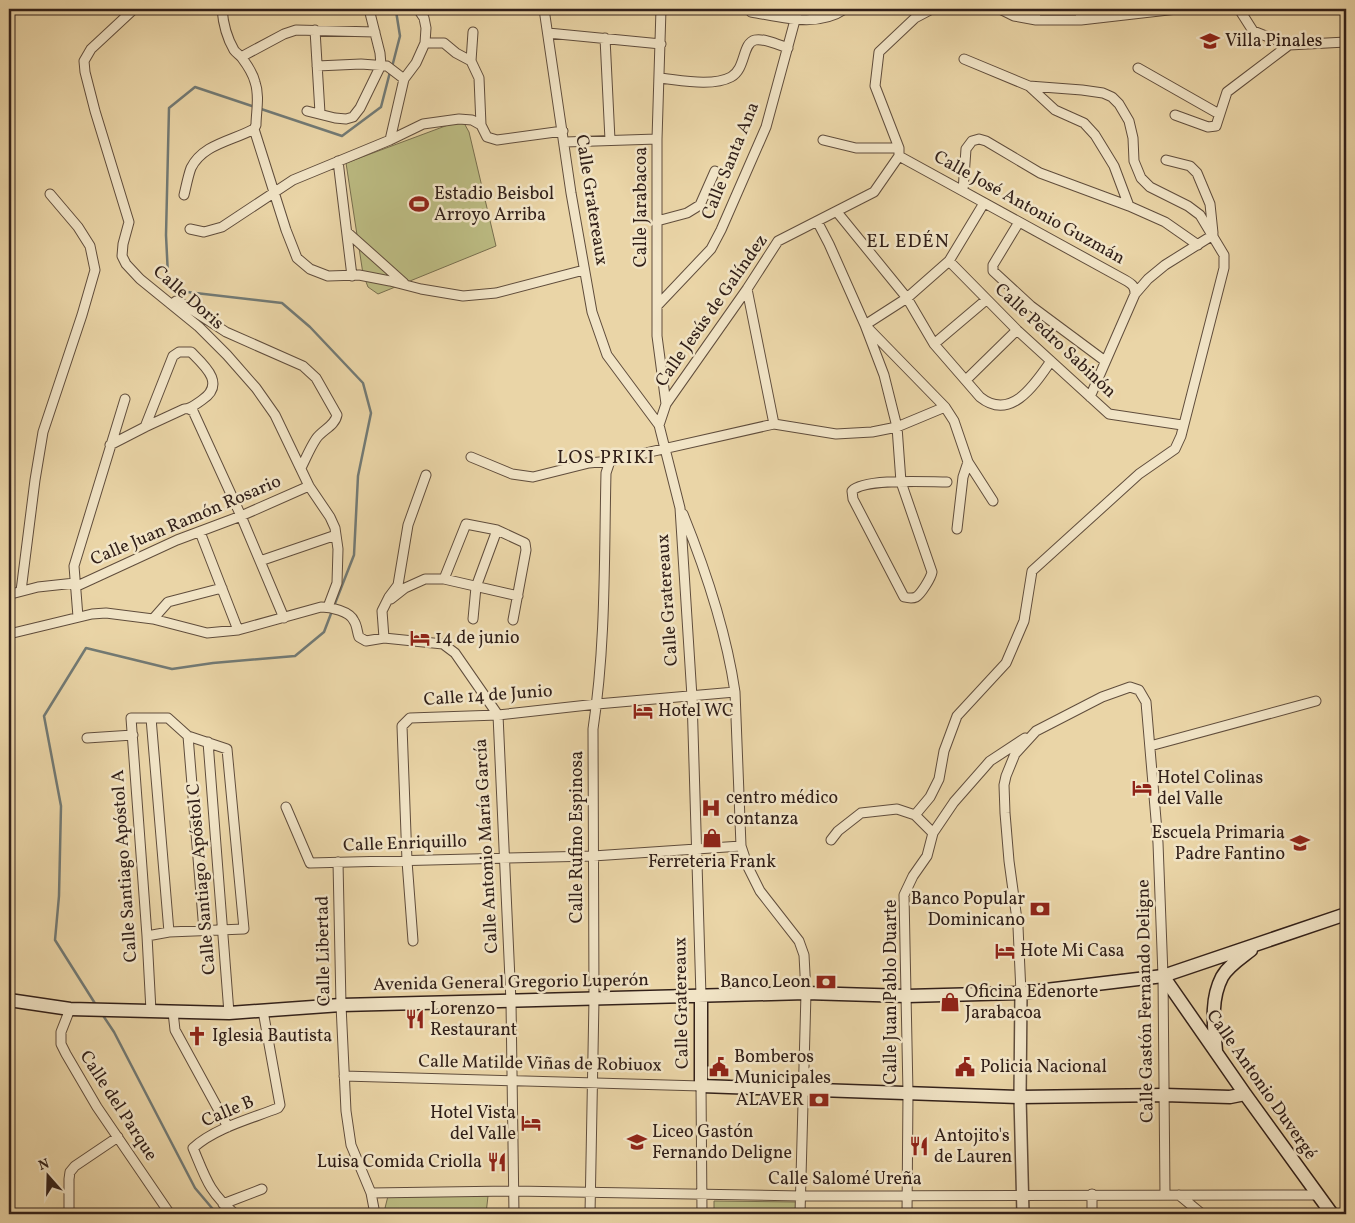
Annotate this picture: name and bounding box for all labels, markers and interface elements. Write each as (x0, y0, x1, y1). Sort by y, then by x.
place label: Villa Pinales (1225, 29, 1322, 54)
school or university icon: Villa Pinales (1199, 30, 1221, 52)
street label: Calle Santa Ana (696, 99, 766, 223)
street label: Calle Gratereaux (568, 133, 614, 267)
street label: Calle José Antonio Guzmán (929, 145, 1129, 271)
street label: Calle Jarabacoa (629, 147, 654, 267)
place label: Estadio Beisbol Arroyo Arriba (434, 182, 554, 228)
sports icon: Estadio Beisbol Arroyo Arriba (408, 193, 430, 215)
district label: EL EDÉN (866, 229, 950, 255)
street label: Calle Jesús de Galíndez (650, 230, 774, 392)
street label: Calle Doris (147, 260, 229, 336)
street label: Calle Pedro Sabinón (989, 278, 1122, 404)
district label: LOS PRIKI (557, 445, 655, 471)
street label: Calle Juan Ramón Rosario (87, 469, 285, 573)
street label: Calle Gratereaux (651, 533, 685, 667)
place label: 14 de junio (435, 626, 520, 651)
hotel icon: 14 de junio (409, 627, 431, 649)
street label: Calle 14 de Junio (423, 679, 553, 713)
place label: Hotel WC (658, 699, 734, 724)
hotel icon: Hotel WC (632, 700, 654, 722)
street label: Calle Antonio María García (469, 738, 505, 954)
street label: Calle Rufino Espinosa (565, 751, 590, 923)
place label: Hotel Colinas del Valle (1157, 766, 1263, 812)
street label: Calle Santiago Apóstol A (106, 769, 144, 963)
hotel icon: Hotel Colinas del Valle (1131, 777, 1153, 799)
street label: Calle Santiago Apóstol C (181, 782, 223, 976)
place label: centro médico contanza (726, 786, 838, 832)
hospital icon: centro médico contanza (700, 797, 722, 819)
place label: Escuela Primaria Padre Fantino (1152, 821, 1285, 867)
shop icon: Ferreteria Frank (701, 827, 723, 849)
street label: Calle Enriquillo (343, 829, 467, 859)
school or university icon: Escuela Primaria Padre Fantino (1289, 832, 1311, 854)
place label: Ferreteria Frank (648, 850, 776, 875)
street label: Calle Gastón Fernando Deligne (1131, 879, 1161, 1123)
place label: Banco Popular Dominicano (911, 887, 1025, 933)
street label: Calle Libertad (311, 896, 337, 1006)
bank icon: Banco Popular Dominicano (1029, 898, 1051, 920)
street label: Calle Juan Pablo Duarte (879, 899, 904, 1085)
street label: Calle Gratereaux (668, 937, 696, 1069)
place label: Hote Mi Casa (1020, 939, 1125, 964)
hotel icon: Hote Mi Casa (994, 940, 1016, 962)
street label: Avenida General Gregorio Luperón (373, 968, 649, 998)
place label: Banco Leon (720, 970, 811, 995)
bank icon: Banco Leon (815, 971, 837, 993)
place label: Oficina Edenorte Jarabacoa (965, 980, 1098, 1026)
shop icon: Oficina Edenorte Jarabacoa (939, 991, 961, 1013)
place label: Lorenzo Restaurant (430, 997, 517, 1043)
street label: Calle Antonio Duvergé (1200, 1005, 1322, 1165)
restaurant icon: Lorenzo Restaurant (404, 1008, 426, 1030)
place label: Iglesia Bautista (212, 1024, 332, 1049)
church icon: Iglesia Bautista (186, 1025, 208, 1047)
place label: Bomberos Municipales (734, 1045, 831, 1091)
street label: Calle del Parque (73, 1046, 163, 1166)
street label: Calle Matilde Viñas de Robiuox (418, 1049, 662, 1079)
place label: Policia Nacional (980, 1055, 1107, 1080)
public building icon: Bomberos Municipales (708, 1056, 730, 1078)
public building icon: Policia Nacional (954, 1056, 976, 1078)
place label: ALAVER (736, 1088, 804, 1113)
bank icon: ALAVER (808, 1089, 830, 1111)
street label: Calle B (198, 1090, 258, 1134)
place label: Hotel Vista del Valle (430, 1101, 516, 1147)
hotel icon: Hotel Vista del Valle (520, 1112, 542, 1134)
place label: Liceo Gastón Fernando Deligne (652, 1120, 792, 1166)
place label: Antojito's de Lauren (934, 1124, 1013, 1170)
school or university icon: Liceo Gastón Fernando Deligne (626, 1131, 648, 1153)
restaurant icon: Antojito's de Lauren (908, 1135, 930, 1157)
north arrow (22, 1150, 72, 1200)
place label: Luisa Comida Criolla (317, 1150, 482, 1175)
restaurant icon: Luisa Comida Criolla (486, 1151, 508, 1173)
text: N (36, 1155, 52, 1176)
street label: Calle Salomé Ureña (768, 1167, 922, 1192)

